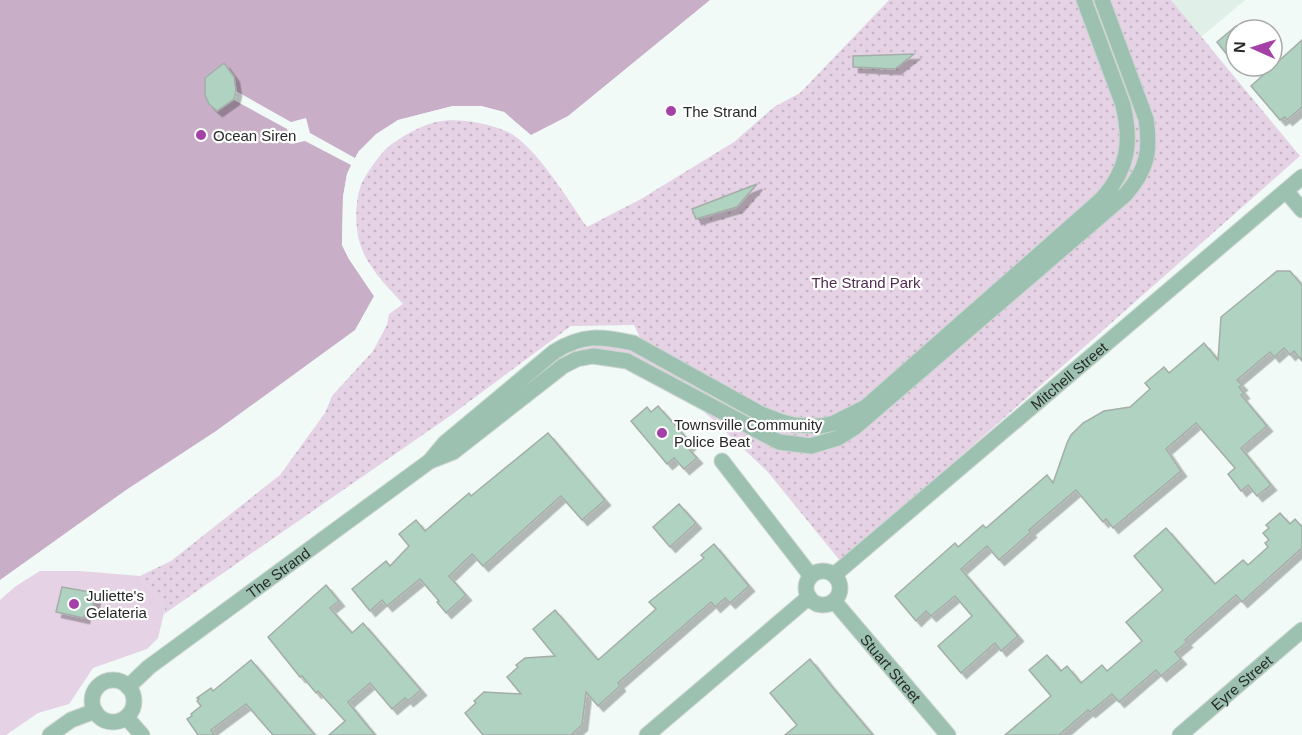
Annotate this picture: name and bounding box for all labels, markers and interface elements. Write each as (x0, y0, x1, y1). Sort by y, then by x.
north arrow (1224, 18, 1284, 78)
text: N (1231, 41, 1248, 53)
place label: The Strand (683, 103, 757, 120)
marker: The Strand (664, 104, 678, 118)
place label: Ocean Siren (213, 127, 296, 144)
marker: Ocean Siren (194, 128, 208, 142)
park label: The Strand Park (811, 274, 921, 291)
street label: Mitchell Street (1027, 338, 1111, 413)
place label: Townsville Community Police Beat (674, 416, 823, 450)
marker: Townsville Community Police Beat (655, 426, 669, 440)
street label: The Strand (243, 544, 313, 601)
place label: Juliette's Gelateria (86, 587, 148, 621)
marker: Juliette's Gelateria (67, 597, 81, 611)
street label: Stuart Street (857, 630, 925, 706)
street label: Eyre Street (1207, 651, 1276, 713)

